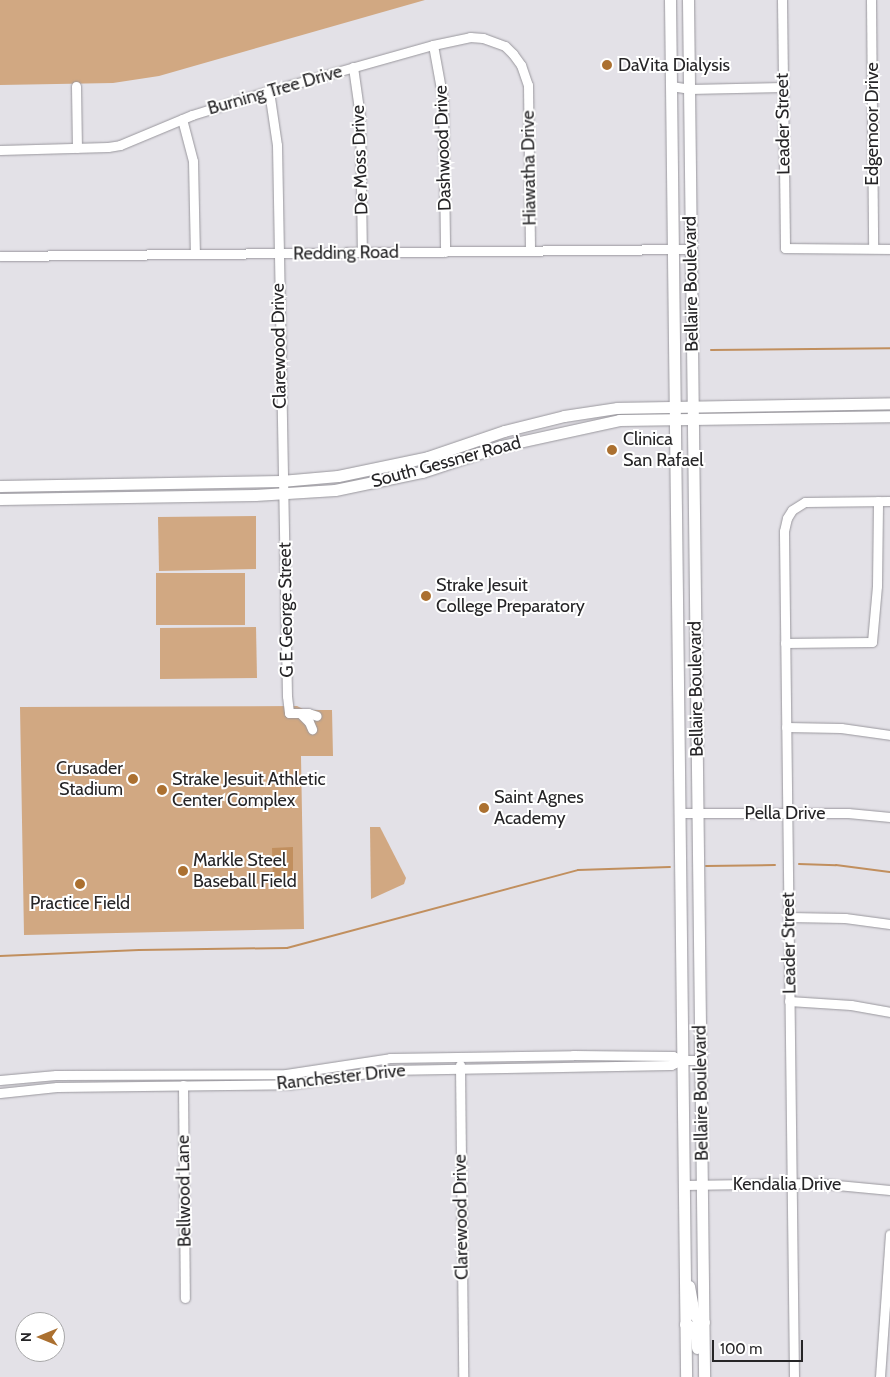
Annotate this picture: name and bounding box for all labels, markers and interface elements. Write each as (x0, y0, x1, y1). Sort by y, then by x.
place label: DaVita Dialysis (618, 54, 730, 76)
marker: DaVita Dialysis (600, 58, 614, 72)
street label: Burning Tree Drive (205, 60, 345, 120)
street label: Edgemoor Drive (861, 62, 883, 186)
street label: Leader Street (771, 73, 795, 175)
street label: Dashwood Drive (430, 85, 456, 211)
street label: De Moss Drive (347, 105, 373, 215)
street label: Hiawatha Drive (517, 110, 541, 226)
street label: Bellaire Boulevard (679, 216, 703, 352)
street label: Redding Road (293, 241, 399, 265)
street label: Clarewood Drive (267, 283, 291, 409)
place label: Clinica San Rafael (623, 429, 704, 472)
street label: South Gessner Road (369, 432, 523, 492)
marker: Clinica San Rafael (605, 443, 619, 457)
street label: G E George Street (274, 542, 298, 678)
place label: Strake Jesuit College Preparatory (436, 575, 585, 618)
marker: Strake Jesuit College Preparatory (420, 590, 432, 602)
street label: Bellaire Boulevard (684, 621, 708, 757)
place label: Crusader Stadium (56, 758, 123, 801)
place label: Strake Jesuit Athletic Center Complex (172, 769, 326, 812)
marker: Crusader Stadium (127, 773, 139, 785)
marker: Strake Jesuit Athletic Center Complex (156, 784, 168, 796)
place label: Saint Agnes Academy (494, 787, 584, 830)
marker: Saint Agnes Academy (478, 802, 490, 814)
street label: Pella Drive (745, 802, 825, 824)
place label: Markle Steel Baseball Field (193, 850, 297, 892)
marker: Markle Steel Baseball Field (177, 865, 189, 877)
marker: Practice Field (74, 878, 86, 890)
place label: Practice Field (30, 892, 130, 914)
street label: Leader Street (777, 892, 801, 994)
street label: Bellaire Boulevard (689, 1025, 713, 1161)
street label: Ranchester Drive (276, 1059, 406, 1095)
street label: Bellwood Lane (172, 1135, 196, 1247)
street label: Clarewood Drive (449, 1154, 473, 1280)
street label: Kendalia Drive (733, 1173, 841, 1195)
north arrow (15, 1312, 65, 1362)
scale bar (715, 1330, 806, 1362)
text: N (17, 1332, 35, 1342)
text: 100 m (720, 1340, 762, 1358)

